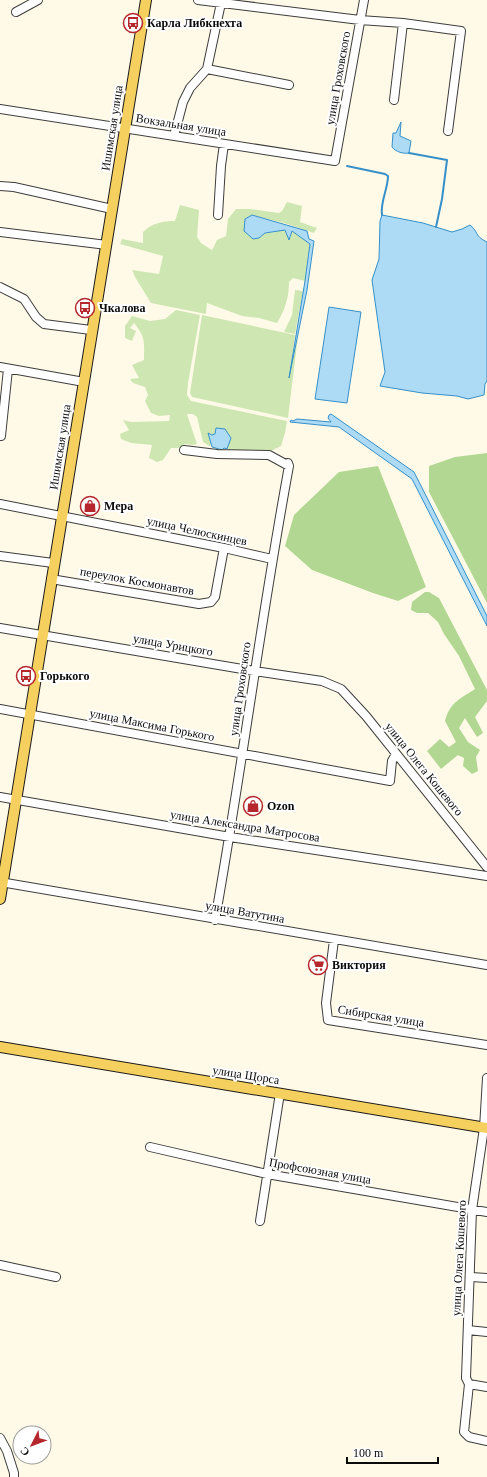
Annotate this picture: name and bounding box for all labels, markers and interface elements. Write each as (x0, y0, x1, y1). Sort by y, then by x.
bus stop icon: Карла Либкнехта (122, 12, 144, 34)
place label: Карла Либкнехта (147, 16, 242, 30)
street label: улица Гроховского (323, 30, 353, 126)
street label: Ишимская улица (98, 84, 126, 172)
street label: Вокзальная улица (135, 111, 228, 139)
bus stop icon: Чкалова (74, 297, 96, 319)
place label: Чкалова (99, 301, 146, 315)
street label: Ишимская улица (46, 403, 74, 491)
shop icon: Мера (79, 495, 101, 517)
place label: Мера (104, 499, 133, 513)
street label: улица Челюскинцев (146, 514, 249, 549)
street label: переулок Космонавтов (79, 564, 195, 598)
street label: улица Урицкого (132, 631, 214, 659)
street label: улица Гроховского (226, 641, 254, 737)
bus stop icon: Горького (15, 665, 37, 687)
place label: Горького (40, 669, 90, 683)
street label: улица Максима Горького (88, 706, 216, 744)
street label: улица Олега Кошевого (382, 720, 466, 818)
shop icon: Ozon (242, 795, 264, 817)
place label: Ozon (267, 799, 295, 813)
street label: улица Александра Матросова (169, 807, 321, 845)
street label: улица Ватутина (204, 898, 286, 926)
supermarket icon: Виктория (307, 954, 329, 976)
place label: Виктория (332, 958, 386, 972)
street label: Сибирская улица (337, 1002, 426, 1030)
street label: улица Щорса (212, 1063, 281, 1087)
street label: Профсоюзная улица (268, 1155, 373, 1187)
street label: улица Олега Кошевого (449, 1200, 469, 1316)
north arrow (12, 1425, 52, 1465)
scale bar (347, 1439, 438, 1465)
text: С (17, 1445, 32, 1459)
text: 100 m (353, 1446, 384, 1460)

